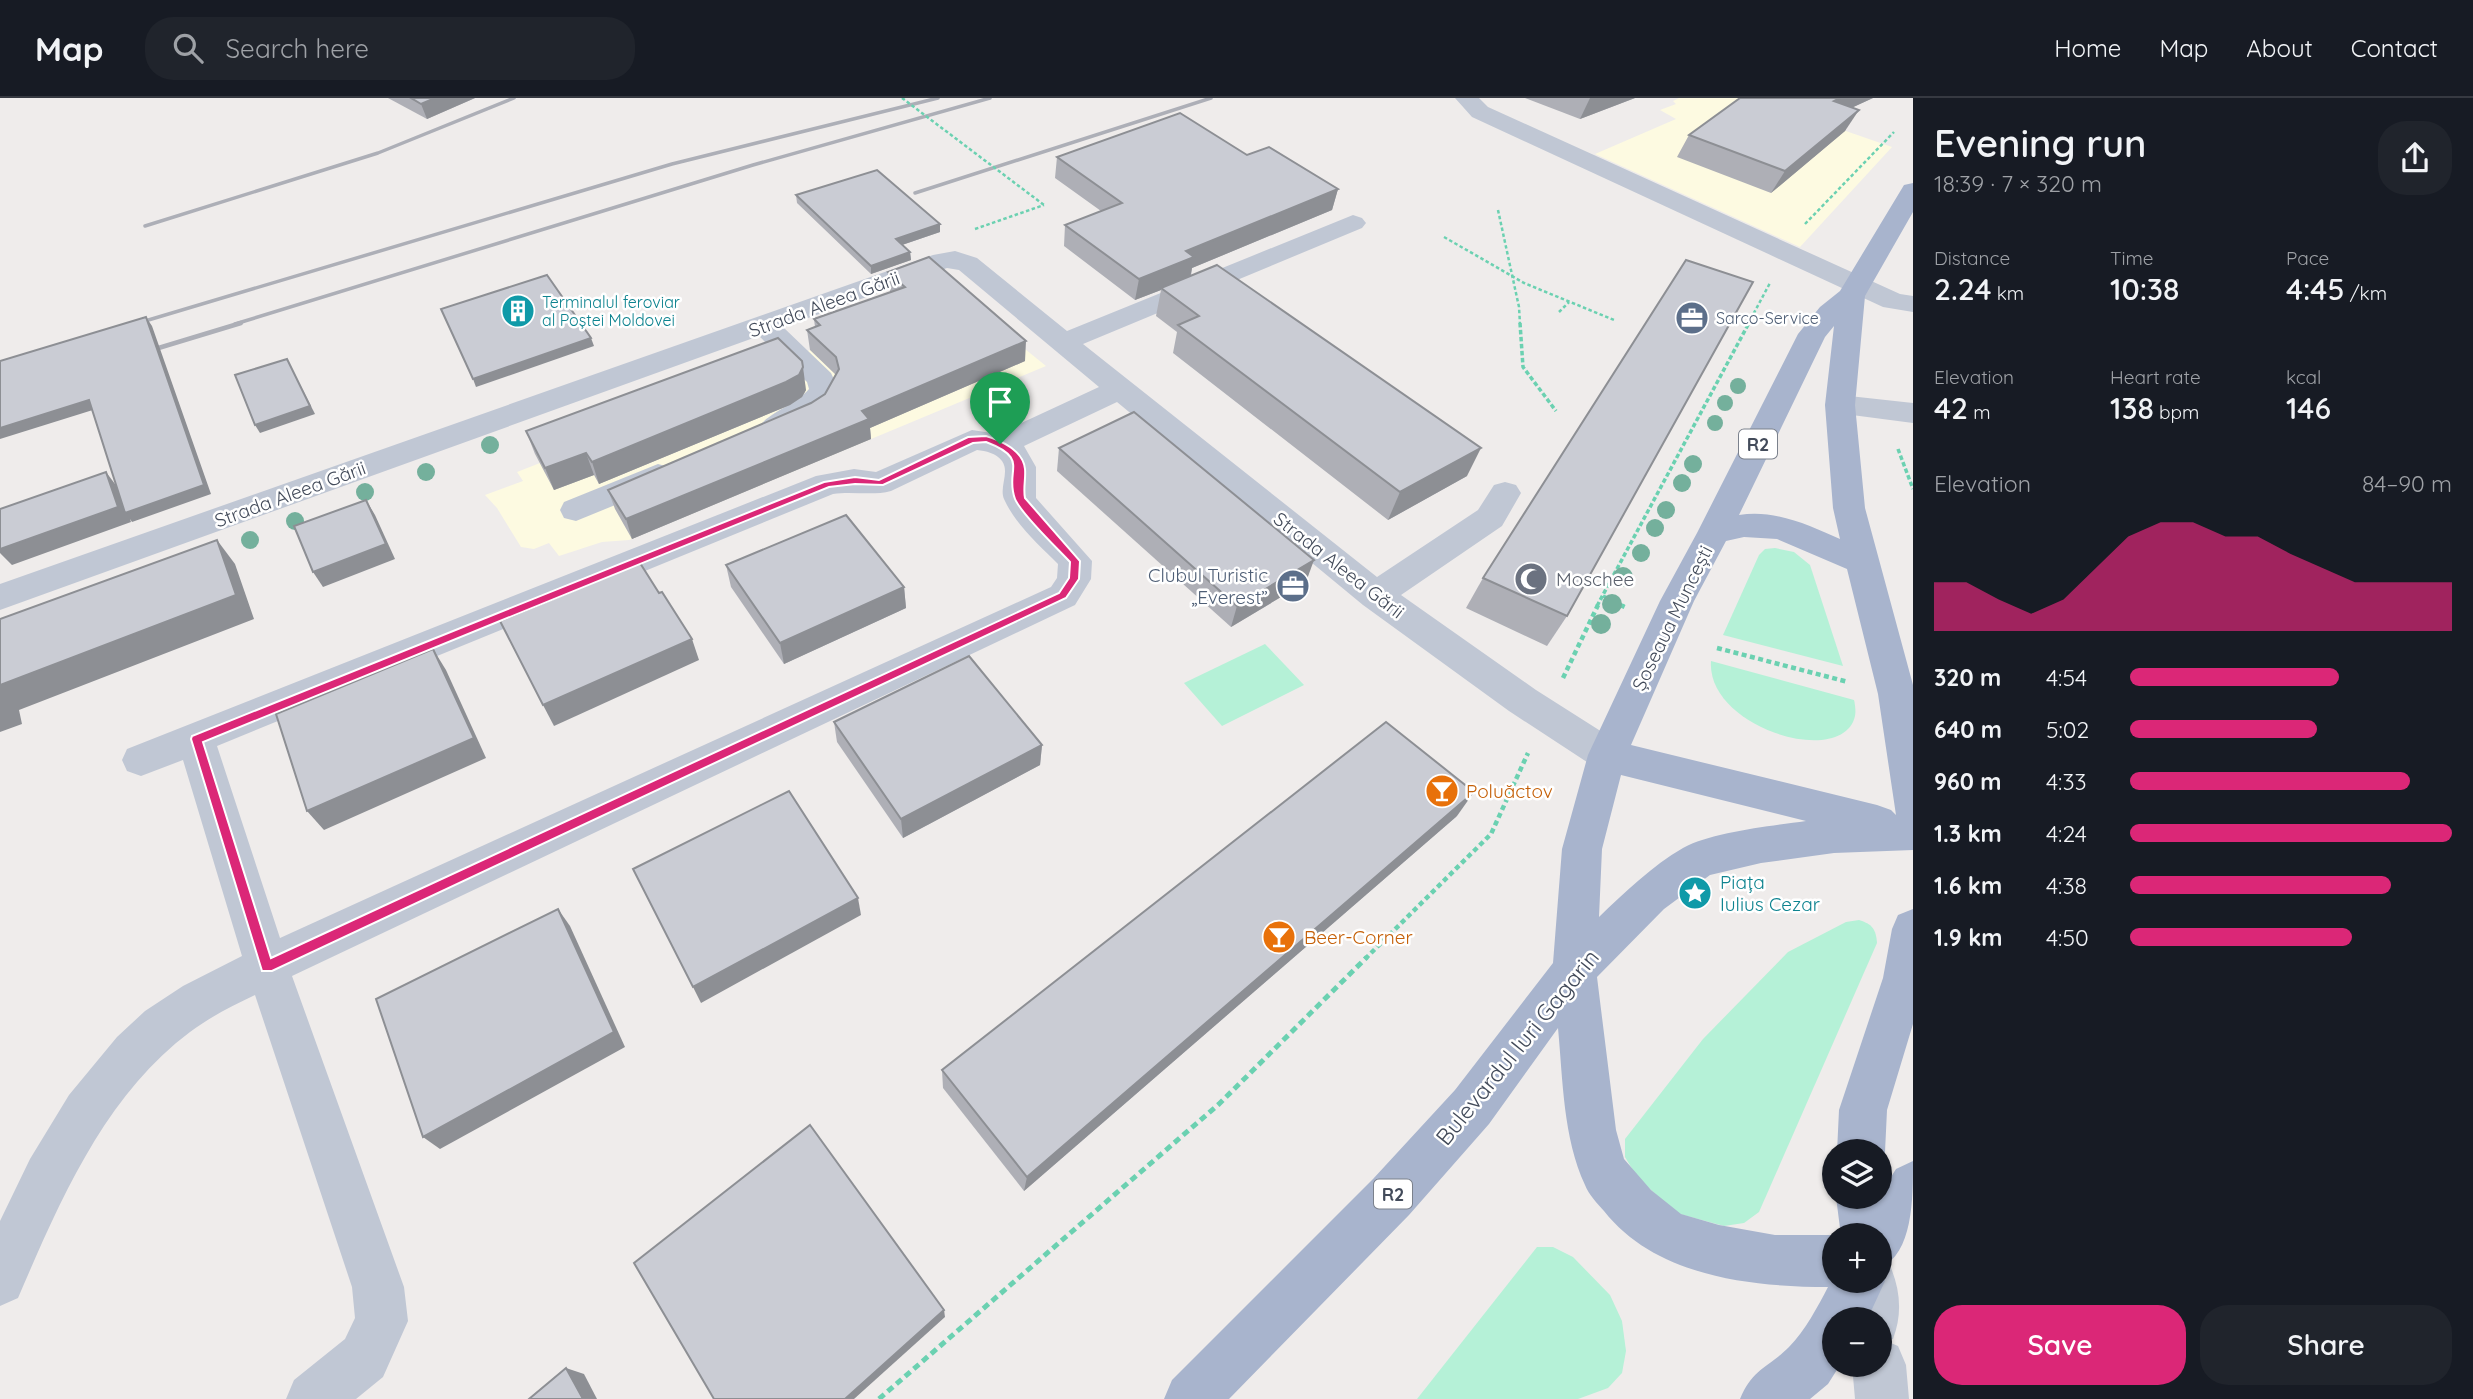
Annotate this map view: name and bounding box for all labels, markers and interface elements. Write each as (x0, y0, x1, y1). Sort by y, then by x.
search box (145, 17, 635, 80)
text: Map (35, 28, 103, 69)
icon: search (169, 29, 207, 67)
text: Search here (225, 32, 369, 65)
text: Home (2054, 33, 2121, 63)
text: Map (2159, 33, 2208, 63)
text: About (2246, 33, 2313, 63)
text: Contact (2351, 33, 2438, 63)
text: Evening run (1934, 119, 2147, 167)
button: share (2378, 121, 2452, 195)
text: 18:39 · 7 × 320 m (1934, 169, 2102, 198)
text: Distance (1934, 246, 2010, 270)
text: Time (2110, 246, 2154, 270)
text: Pace (2286, 246, 2329, 270)
street label: Strada Aleea Gării (745, 266, 903, 342)
text: 2.24 (1934, 270, 1992, 308)
text: 10:38 (2110, 270, 2179, 308)
text: 4:45 (2286, 270, 2344, 308)
text: km (1992, 281, 2024, 305)
text: /km (2344, 281, 2387, 305)
building icon: Terminalul feroviar al Poștei Moldovei (499, 292, 537, 330)
place label: Terminalul feroviar al Poștei Moldovei (542, 292, 680, 330)
office icon: Sarco-Service (1673, 299, 1711, 337)
place label: Sarco-Service (1716, 308, 1819, 328)
text: Elevation (1934, 365, 2014, 389)
text: Heart rate (2110, 365, 2201, 389)
text: kcal (2286, 365, 2321, 389)
pin (970, 372, 1030, 444)
icon: arrive (981, 383, 1019, 421)
text: 42 (1934, 389, 1968, 427)
text: 138 (2110, 389, 2154, 427)
text: 146 (2286, 389, 2331, 427)
text: m (1968, 400, 1990, 424)
text: bpm (2154, 400, 2199, 424)
road number: R2 (1739, 430, 1777, 458)
street label: Strada Aleea Gării (211, 456, 369, 532)
text: Elevation (1934, 469, 2031, 498)
text: 84–90 m (2362, 469, 2452, 498)
street label: Strada Aleea Gării (1269, 507, 1409, 623)
street label: Șoseaua Muncești (1627, 542, 1717, 694)
mosque icon: Moschee (1512, 560, 1550, 598)
place label: Clubul Turistic „Everest” (1148, 563, 1268, 609)
office icon: Clubul Turistic „Everest” (1274, 567, 1312, 605)
place label: Moschee (1556, 567, 1634, 591)
text: 320 m (1934, 663, 2001, 692)
text: 4:54 (2046, 663, 2087, 692)
text: 640 m (1934, 715, 2002, 744)
text: 5:02 (2046, 715, 2089, 744)
text: 960 m (1934, 767, 2002, 796)
text: 4:33 (2046, 767, 2087, 796)
bar icon: Poluăctov (1423, 772, 1461, 810)
place label: Poluăctov (1466, 779, 1553, 803)
text: 1.3 km (1934, 819, 2002, 848)
text: 4:24 (2046, 819, 2087, 848)
place label: Piața Iulius Cezar (1720, 870, 1821, 916)
text: 1.6 km (1934, 871, 2002, 900)
text: 4:38 (2046, 871, 2087, 900)
place icon: Piața Iulius Cezar (1676, 874, 1714, 912)
bar icon: Beer-Corner (1260, 918, 1298, 956)
text: 1.9 km (1934, 923, 2002, 952)
text: 4:50 (2046, 923, 2089, 952)
place label: Beer-Corner (1304, 925, 1413, 949)
street label: Bulevardul Iuri Gagarin (1429, 943, 1605, 1151)
map controls (1822, 1139, 1892, 1377)
button: layers (1822, 1139, 1892, 1209)
road number: R2 (1374, 1180, 1412, 1209)
button: + (1822, 1223, 1892, 1293)
button: Save (1934, 1305, 2186, 1385)
button: Share (2200, 1305, 2452, 1385)
button: − (1822, 1307, 1892, 1377)

